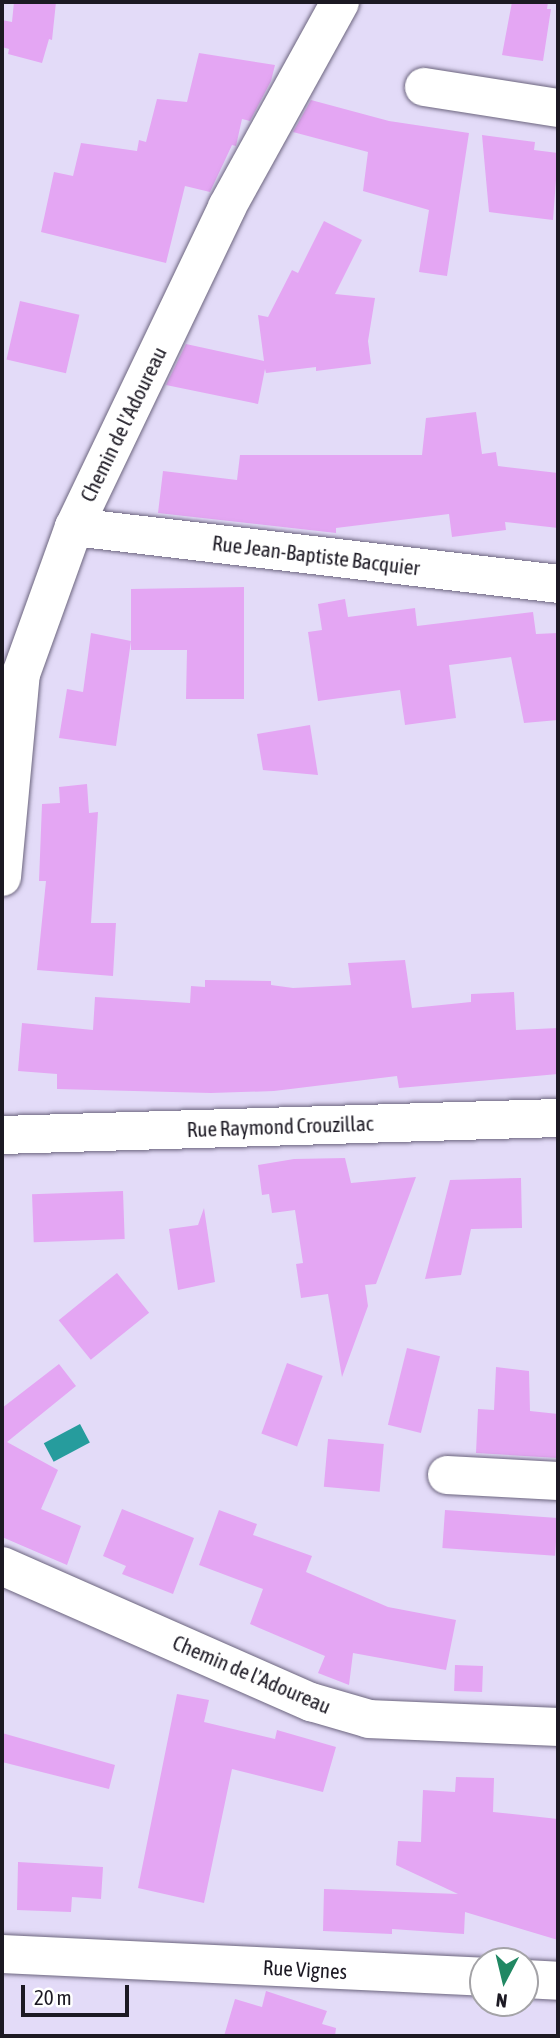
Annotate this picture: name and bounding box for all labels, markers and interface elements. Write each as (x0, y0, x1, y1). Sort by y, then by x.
street label: Chemin de l'Adoureau (75, 342, 171, 506)
street label: Rue Jean-Baptiste Bacquier (211, 530, 421, 580)
street label: Rue Raymond Crouzillac (186, 1110, 374, 1142)
street label: Chemin de l'Adoureau (169, 1629, 335, 1719)
north arrow (469, 1947, 539, 2017)
street label: Rue Vignes (262, 1954, 348, 1984)
scale bar (24, 1972, 133, 2016)
text: 20 m (34, 1985, 72, 2009)
text: N (495, 1989, 509, 2012)

